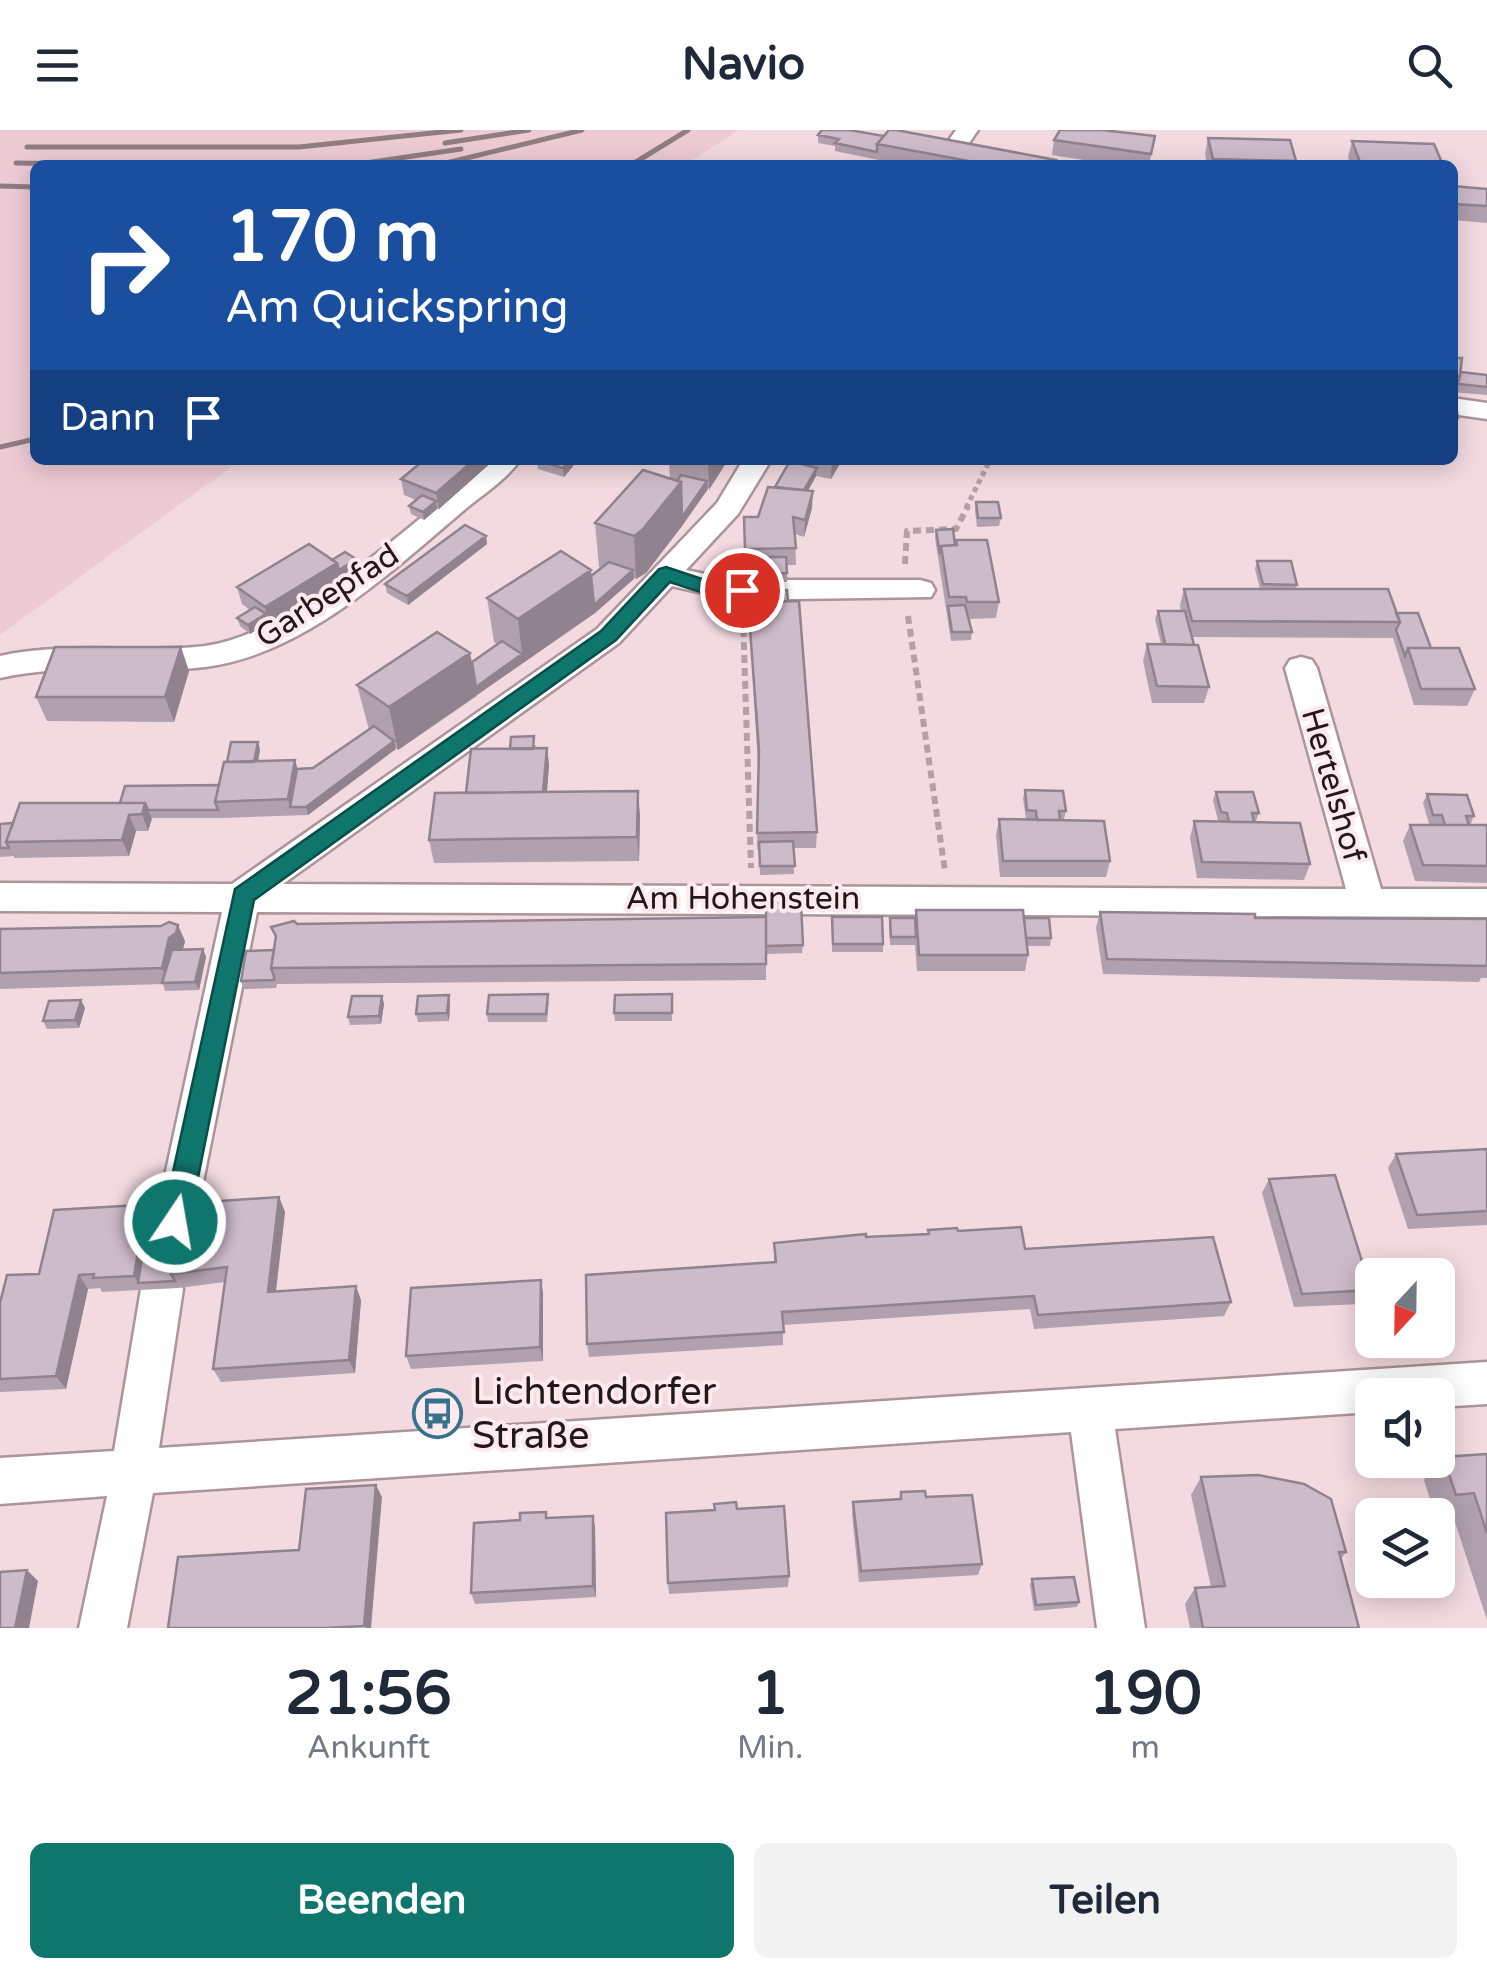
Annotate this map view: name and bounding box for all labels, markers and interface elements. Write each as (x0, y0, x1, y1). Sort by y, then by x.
icon: menu (30, 38, 85, 93)
text: Navio (682, 38, 805, 92)
icon: search (1402, 38, 1457, 93)
text: 170 m (225, 196, 439, 280)
icon: right (60, 200, 190, 330)
text: Am Quickspring (225, 281, 569, 335)
icon: arrive (176, 390, 231, 445)
text: Dann (60, 395, 156, 441)
street label: Garbepfad (249, 536, 406, 656)
pin (700, 548, 785, 633)
icon: arrive (715, 563, 770, 618)
street label: Hertelshof (1293, 704, 1373, 867)
street label: Am Hohenstein (626, 880, 860, 918)
position arrow (123, 1170, 227, 1274)
north arrow (1355, 1258, 1455, 1358)
map controls (1355, 1258, 1455, 1598)
place label: Lichtendorfer Straße (472, 1369, 717, 1459)
button: sound (1355, 1378, 1455, 1478)
bus stop icon: Lichtendorfer Straße (411, 1387, 463, 1439)
button: layers (1355, 1498, 1455, 1598)
text: 21:56 (285, 1658, 452, 1730)
text: 1 (751, 1658, 789, 1730)
text: 190 (1089, 1658, 1202, 1730)
text: Ankunft (307, 1729, 430, 1767)
text: Min. (737, 1729, 803, 1767)
text: m (1130, 1729, 1160, 1767)
button: Beenden (30, 1843, 734, 1958)
button: Teilen (754, 1843, 1457, 1958)

